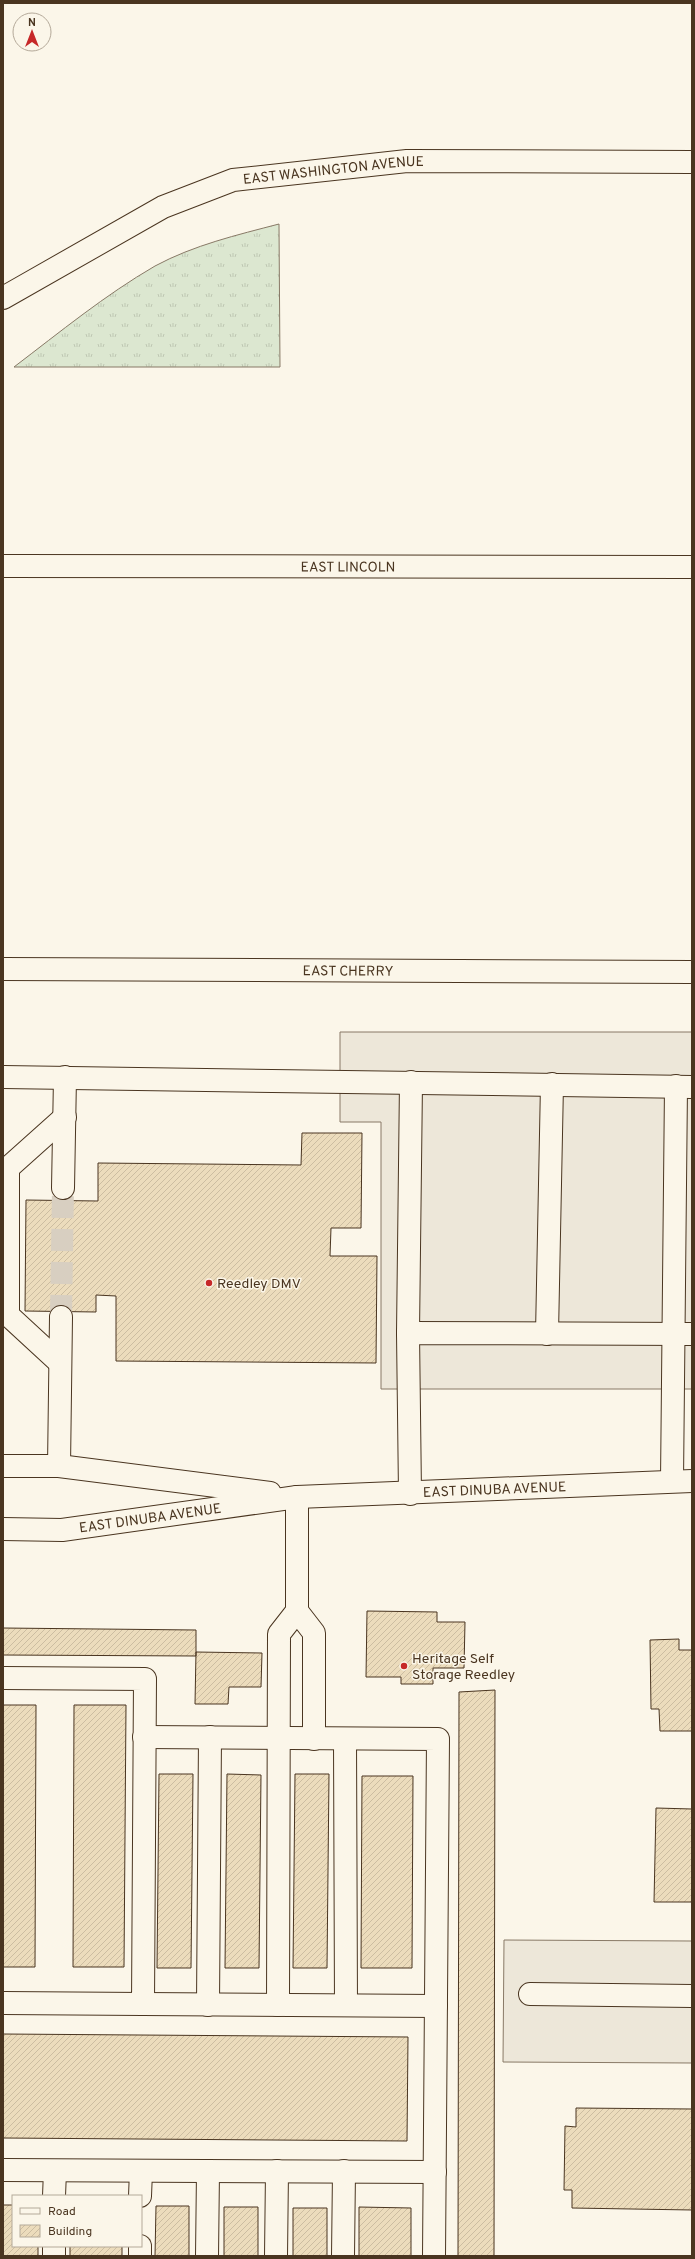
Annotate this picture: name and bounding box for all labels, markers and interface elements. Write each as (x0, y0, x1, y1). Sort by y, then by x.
north arrow (12, 12, 52, 52)
text: N (28, 16, 36, 30)
street label: EAST WASHINGTON AVENUE (242, 154, 424, 189)
street label: EAST LINCOLN (300, 559, 396, 577)
street label: EAST CHERRY (302, 963, 394, 981)
place label: Reedley DMV (217, 1276, 301, 1293)
marker: Reedley DMV (204, 1278, 214, 1288)
street label: EAST DINUBA AVENUE (423, 1479, 567, 1502)
street label: EAST DINUBA AVENUE (78, 1501, 223, 1538)
place label: Heritage Self Storage Reedley (412, 1651, 515, 1684)
marker: Heritage Self Storage Reedley (399, 1661, 409, 1671)
legend (12, 2195, 142, 2247)
text: Road (48, 2204, 76, 2220)
text: Building (48, 2224, 92, 2240)

